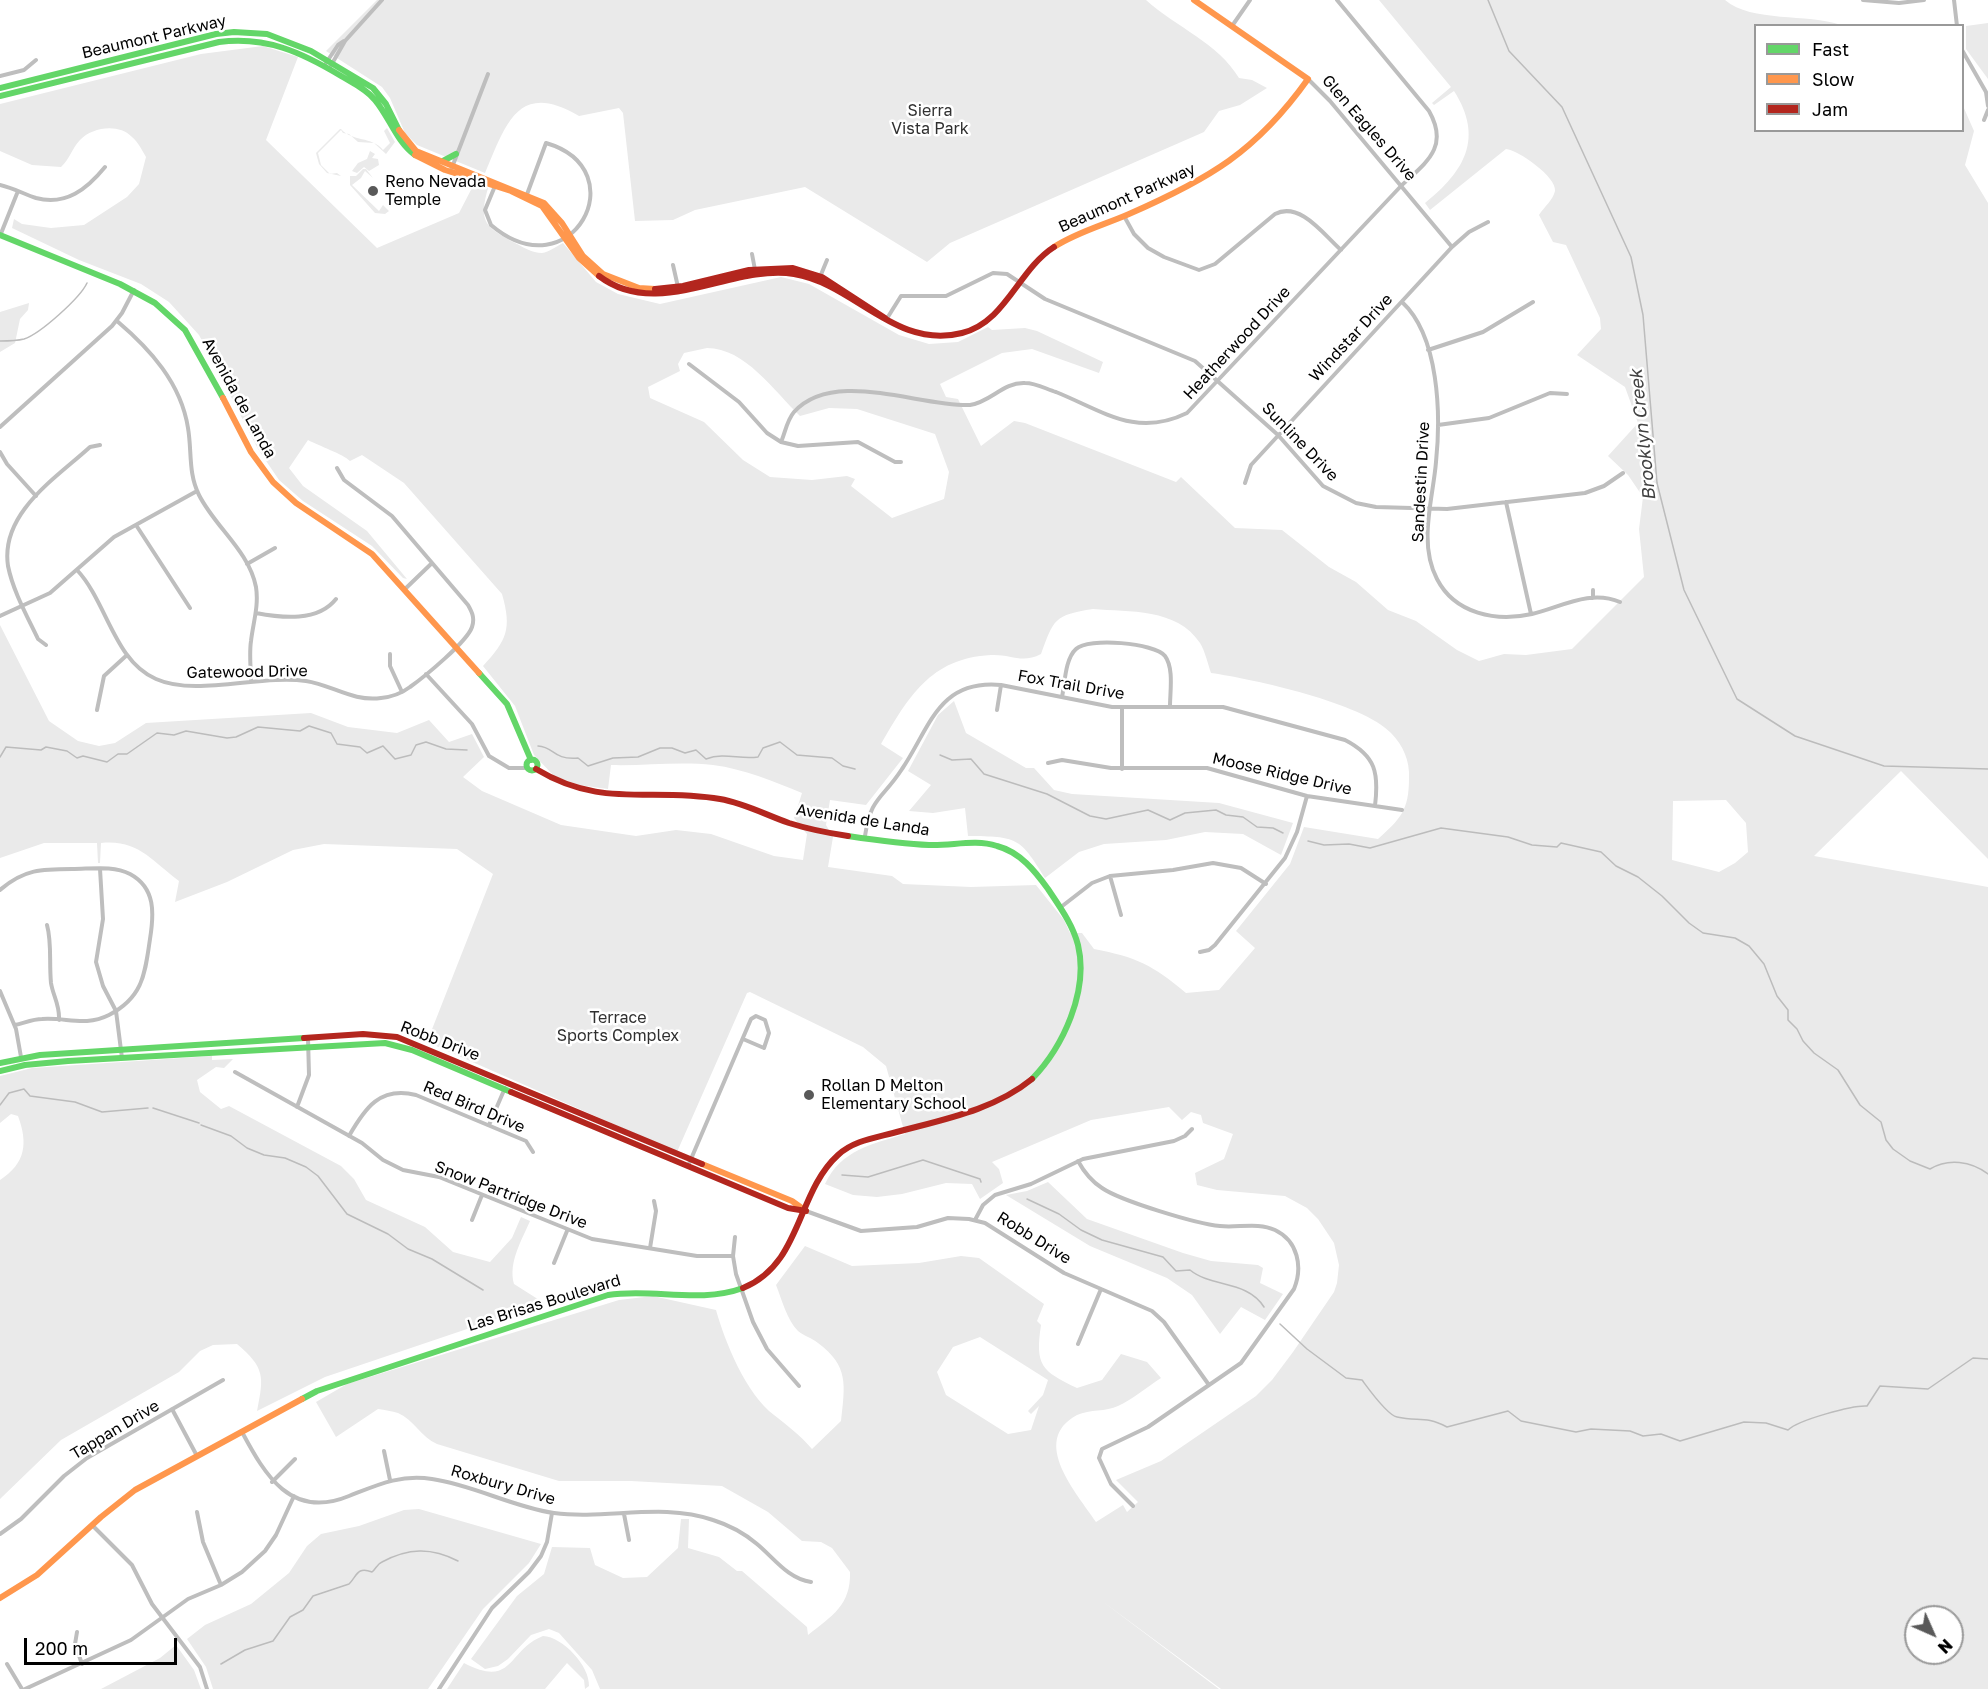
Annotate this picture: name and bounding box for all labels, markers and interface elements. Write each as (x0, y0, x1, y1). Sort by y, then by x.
street label: Beaumont Parkway (80, 11, 228, 63)
legend (1754, 24, 1964, 132)
text: Fast (1812, 38, 1849, 60)
text: Slow (1812, 68, 1854, 90)
street label: Glen Eagles Drive (1318, 71, 1420, 185)
text: Jam (1812, 98, 1848, 120)
park label: Sierra Vista Park (891, 101, 969, 139)
street label: Beaumont Parkway (1056, 159, 1198, 237)
place label: Reno Nevada Temple (385, 172, 486, 210)
marker: Reno Nevada Temple (366, 184, 380, 198)
street label: Heatherwood Drive (1180, 282, 1294, 404)
street label: Windstar Drive (1305, 290, 1397, 386)
street label: Avenida de Landa (198, 334, 280, 462)
water label: Brooklyn Creek (1625, 368, 1661, 502)
street label: Sunline Drive (1258, 399, 1342, 485)
street label: Sandestin Drive (1408, 421, 1434, 543)
street label: Gatewood Drive (186, 661, 308, 683)
street label: Fox Trail Drive (1016, 666, 1126, 704)
street label: Moose Ridge Drive (1210, 749, 1354, 799)
street label: Avenida de Landa (795, 800, 931, 840)
park label: Terrace Sports Complex (557, 1008, 679, 1046)
street label: Robb Drive (398, 1017, 482, 1065)
place label: Rollan D Melton Elementary School (821, 1076, 966, 1114)
street label: Red Bird Drive (420, 1077, 528, 1137)
marker: Rollan D Melton Elementary School (802, 1088, 816, 1102)
street label: Snow Partridge Drive (432, 1157, 590, 1233)
street label: Robb Drive (993, 1208, 1075, 1268)
street label: Las Brisas Boulevard (465, 1271, 623, 1335)
street label: Tappan Drive (67, 1396, 163, 1464)
street label: Roxbury Drive (449, 1461, 557, 1509)
north arrow (1904, 1605, 1964, 1665)
scale bar (27, 1626, 180, 1664)
text: N (1934, 1635, 1957, 1658)
text: 200 m (35, 1637, 88, 1659)

